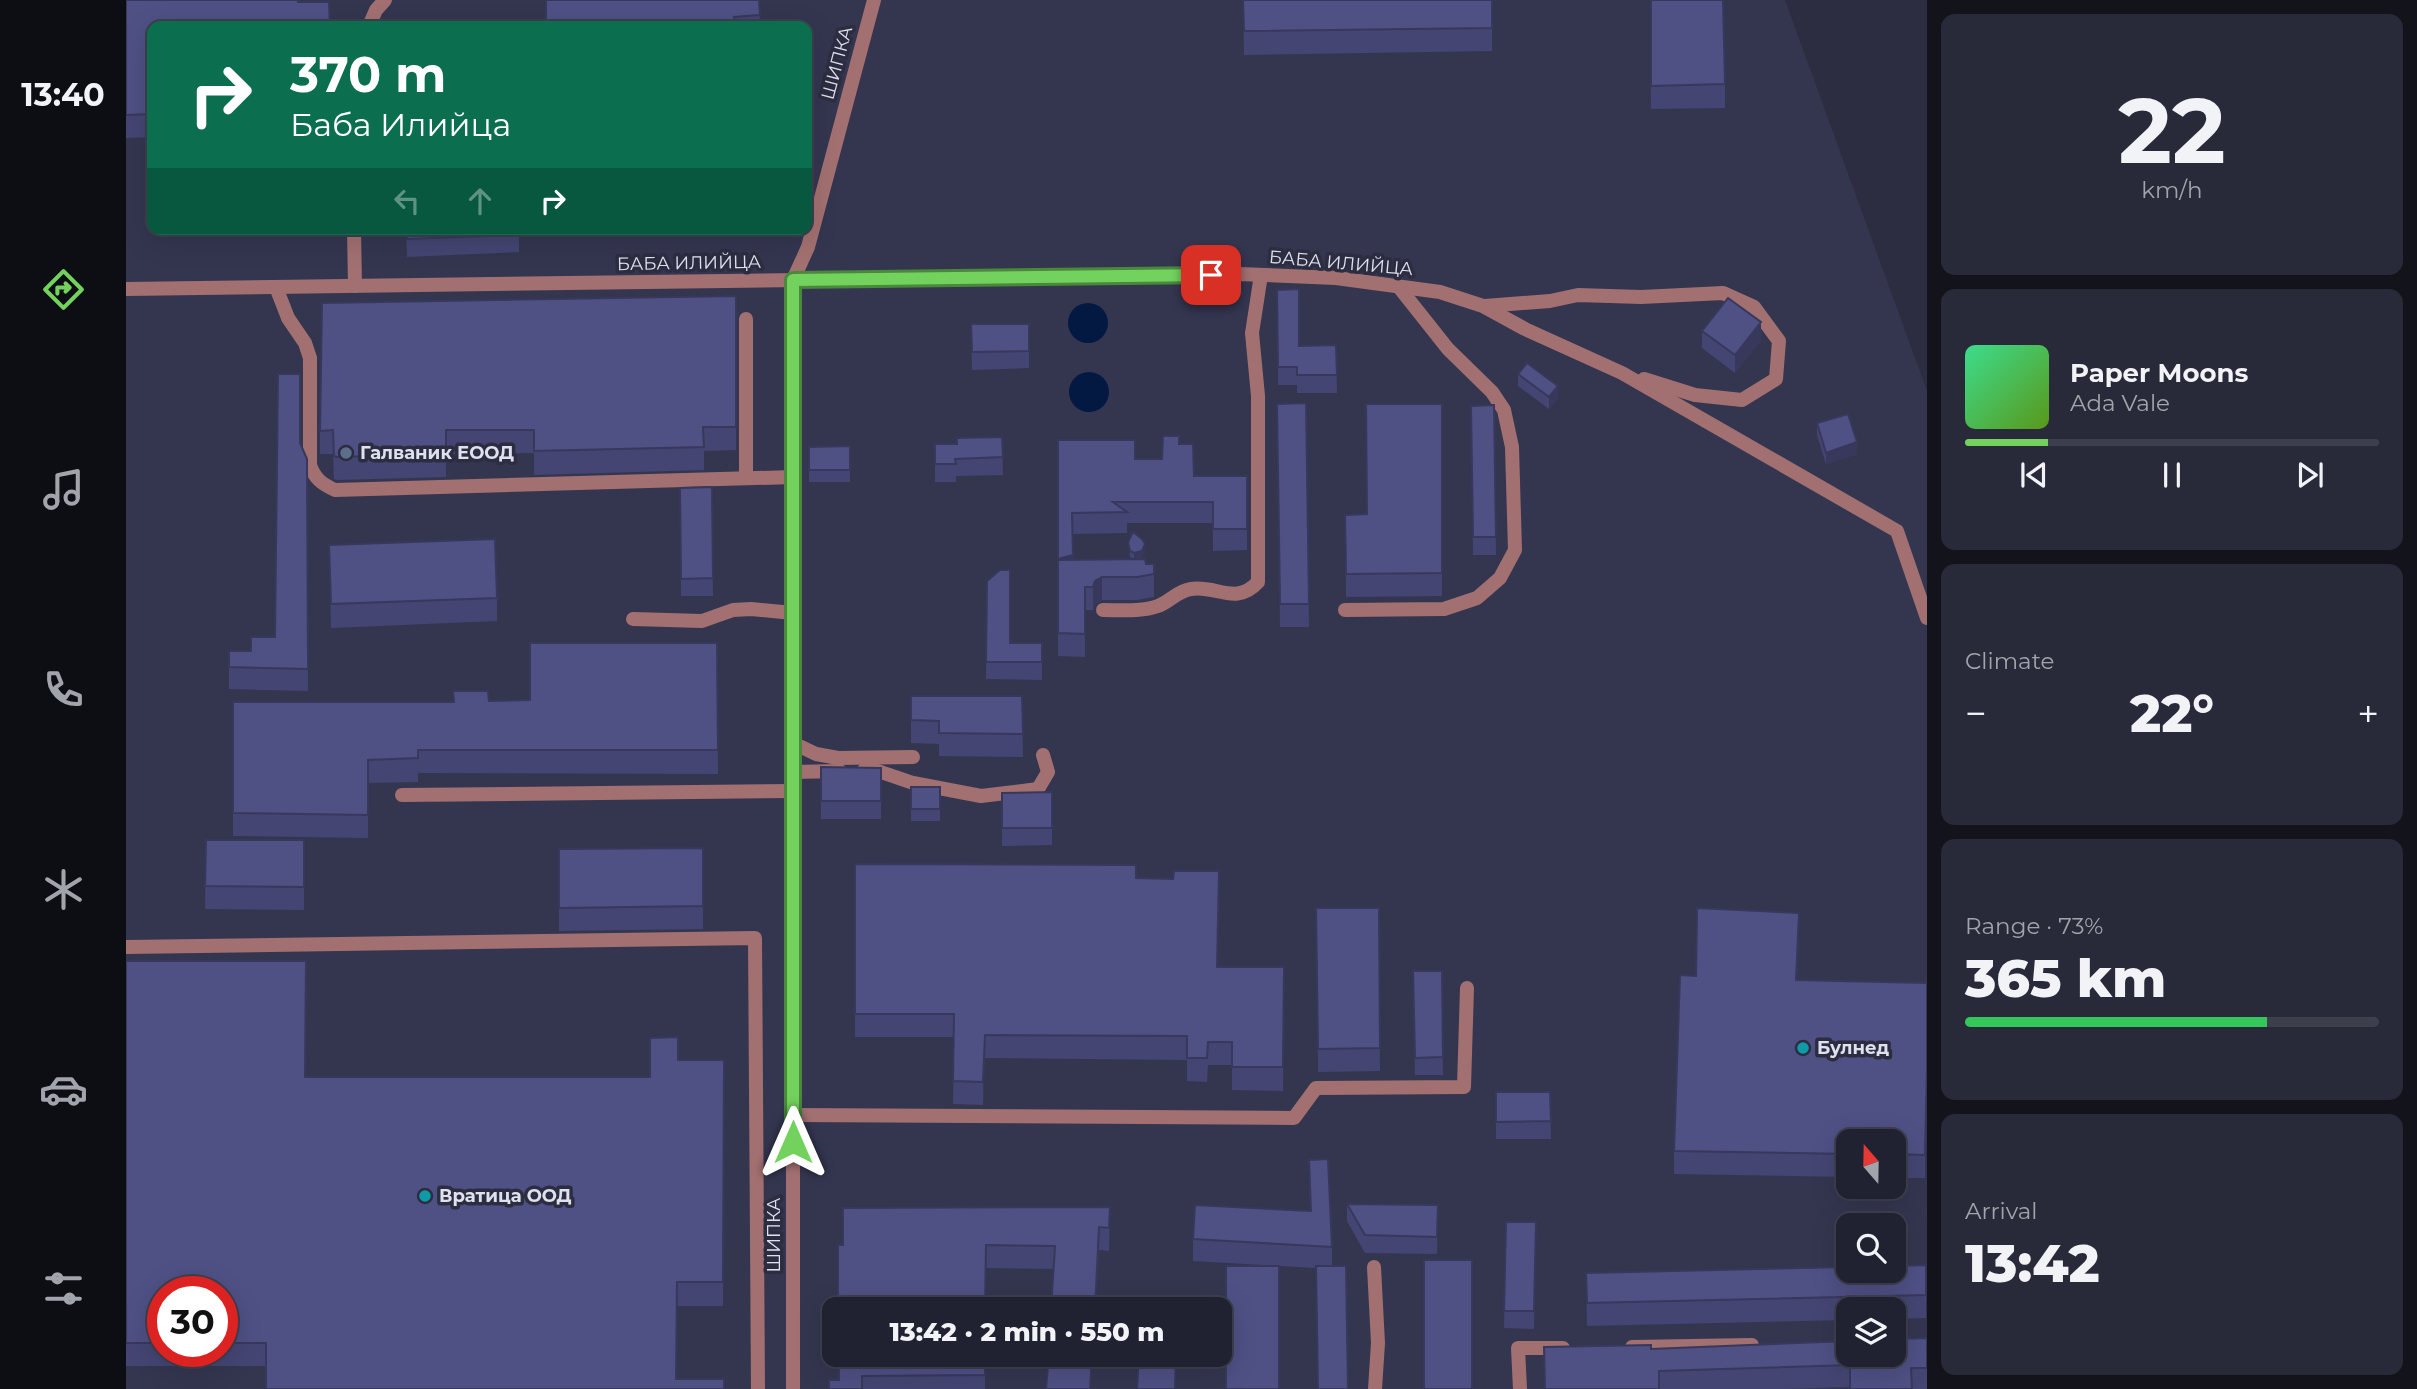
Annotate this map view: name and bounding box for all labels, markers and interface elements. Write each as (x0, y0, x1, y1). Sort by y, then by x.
street label: ШИПКА (817, 23, 857, 102)
text: 370 m (290, 45, 447, 104)
icon: right (175, 49, 266, 140)
text: 13:40 (21, 75, 105, 114)
text: 22 (2118, 75, 2226, 186)
text: Баба Илийца (290, 105, 511, 144)
text: km/h (2141, 176, 2203, 204)
icon: left (388, 182, 426, 220)
icon: ahead (461, 182, 499, 220)
icon: right (534, 182, 572, 220)
pin (1181, 245, 1241, 305)
street label: БАБА ИЛИЙЦА (1268, 246, 1414, 280)
street label: БАБА ИЛИЙЦА (617, 251, 762, 275)
icon: arrive (1192, 256, 1230, 294)
icon: directions (39, 265, 88, 314)
text: Paper Moons (2070, 357, 2248, 389)
text: Ada Vale (2070, 389, 2170, 417)
place label: Галваник ЕООД (360, 442, 514, 464)
marker: Галваник ЕООД (338, 445, 354, 461)
icon: previous (2015, 456, 2053, 494)
icon: pause (2153, 456, 2191, 494)
icon: next (2291, 456, 2329, 494)
icon: music (39, 465, 88, 514)
text: Climate (1965, 647, 2054, 675)
icon: phone (39, 665, 88, 714)
text: 22° (2130, 682, 2214, 745)
text: − (1965, 690, 1987, 737)
text: + (2357, 690, 2379, 737)
icon: climate (39, 865, 88, 914)
text: Range · 73% (1965, 912, 2103, 940)
text: 365 km (1965, 947, 2166, 1010)
place label: Булнед (1817, 1037, 1889, 1059)
marker: Булнед (1795, 1040, 1811, 1056)
icon: car (39, 1065, 88, 1114)
position arrow (756, 1105, 830, 1179)
north arrow (1836, 1129, 1906, 1199)
map controls (1836, 1129, 1906, 1367)
place label: Вратица ООД (439, 1185, 572, 1207)
marker: Вратица ООД (417, 1188, 433, 1204)
street label: ШИПКА (763, 1197, 785, 1272)
text: Arrival (1965, 1197, 2038, 1225)
button: search (1836, 1213, 1906, 1283)
text: 13:42 (1965, 1232, 2100, 1295)
icon: filters (39, 1264, 88, 1313)
speed limit sign: 30 (147, 1276, 238, 1367)
button: layers (1836, 1297, 1906, 1367)
text: 13:42 · 2 min · 550 m (890, 1316, 1164, 1348)

